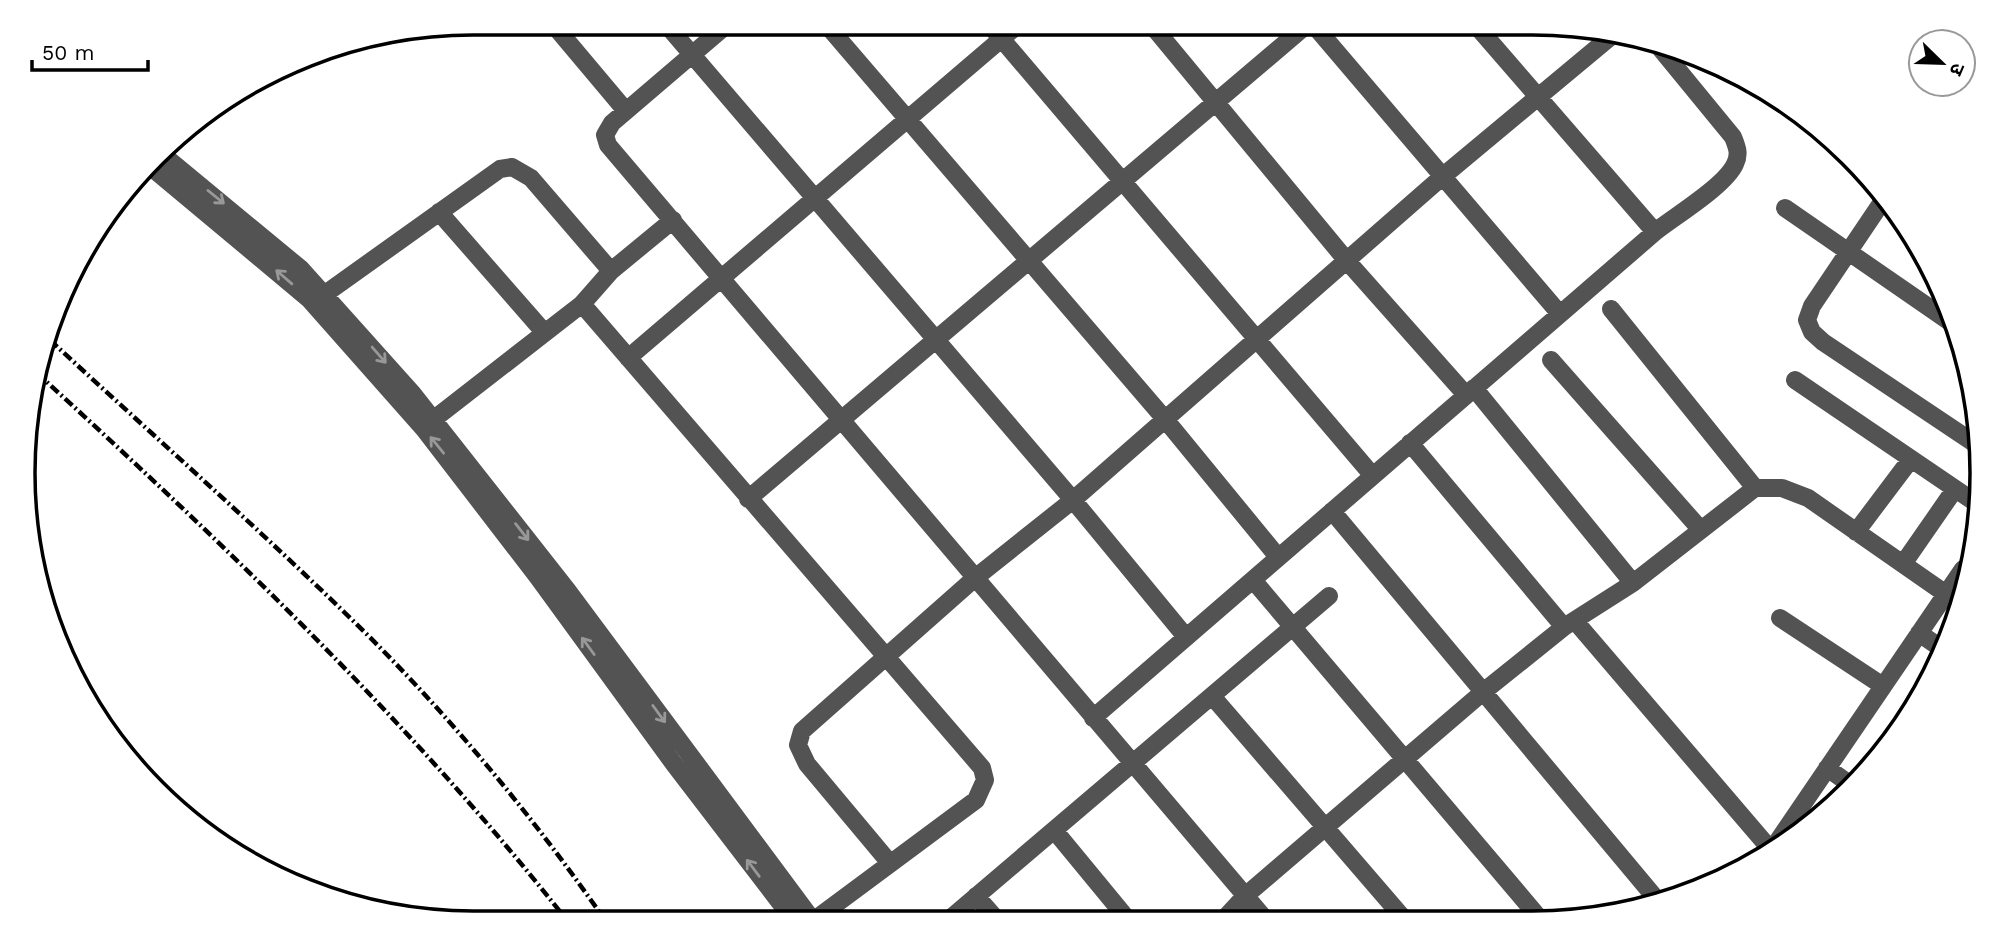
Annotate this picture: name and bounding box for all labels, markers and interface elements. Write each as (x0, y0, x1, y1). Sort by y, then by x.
scale bar (32, 28, 147, 72)
north arrow (1907, 28, 1977, 98)
text: 50 m (42, 40, 94, 65)
text: उ (1944, 60, 1970, 80)
one-way arrow (206, 190, 224, 205)
one-way arrow (275, 269, 293, 285)
one-way arrow (371, 345, 387, 363)
one-way arrow (429, 436, 444, 454)
one-way arrow (514, 522, 529, 541)
one-way arrow (581, 637, 596, 656)
one-way arrow (651, 704, 666, 723)
one-way arrow (746, 859, 761, 878)

